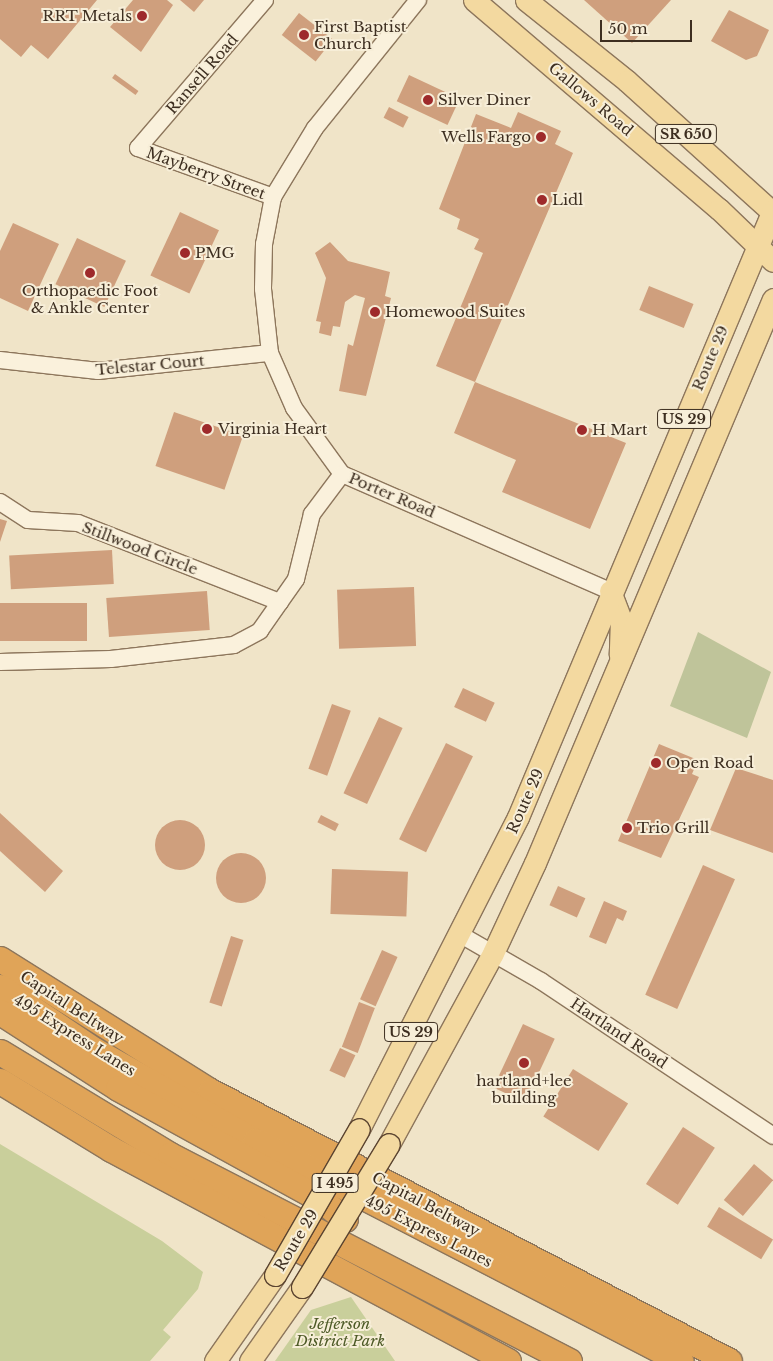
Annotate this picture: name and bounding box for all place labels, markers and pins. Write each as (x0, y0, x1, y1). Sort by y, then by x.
place label: RRT Metals (42, 7, 132, 25)
marker: RRT Metals (136, 10, 148, 22)
place label: First Baptist Church (314, 17, 406, 52)
marker: First Baptist Church (298, 29, 310, 41)
place label: Silver Diner (438, 91, 531, 109)
marker: Silver Diner (422, 94, 434, 106)
place label: Wells Fargo (441, 128, 531, 146)
marker: Wells Fargo (535, 131, 547, 143)
place label: Lidl (552, 191, 583, 209)
marker: Lidl (536, 194, 548, 206)
place label: PMG (195, 244, 235, 262)
marker: PMG (179, 247, 191, 259)
marker: Orthopaedic Foot & Ankle Center (84, 267, 96, 279)
place label: Orthopaedic Foot & Ankle Center (22, 281, 158, 316)
place label: Homewood Suites (385, 303, 525, 321)
marker: Homewood Suites (369, 306, 381, 318)
place label: Virginia Heart (218, 420, 327, 438)
place label: H Mart (592, 421, 648, 439)
marker: Virginia Heart (200, 422, 214, 436)
marker: H Mart (576, 424, 588, 436)
place label: Open Road (666, 754, 754, 772)
marker: Open Road (650, 757, 662, 769)
place label: Trio Grill (637, 819, 709, 837)
marker: Trio Grill (621, 822, 633, 834)
marker: hartland+lee building (518, 1057, 530, 1069)
place label: hartland+lee building (476, 1071, 572, 1106)

